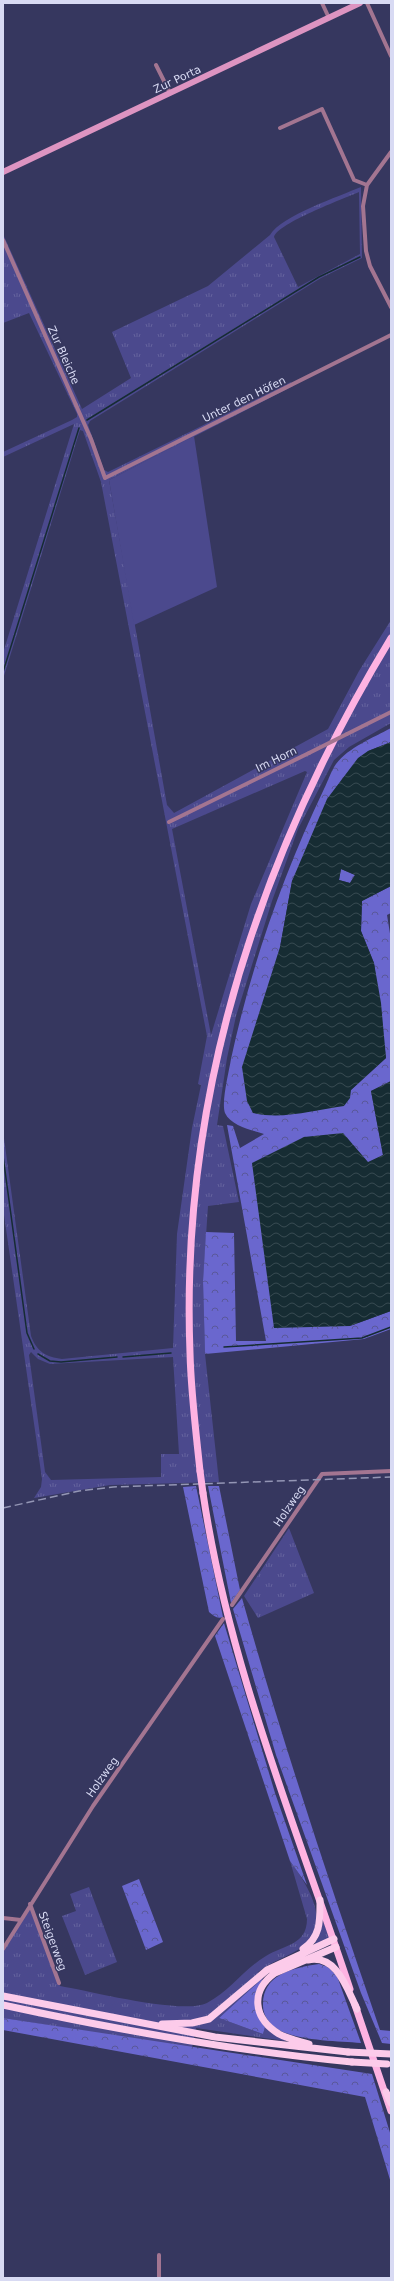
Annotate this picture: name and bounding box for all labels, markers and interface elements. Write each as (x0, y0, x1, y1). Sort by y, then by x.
street label: Zur Porta (151, 63, 203, 96)
street label: Zur Bleiche (45, 324, 82, 387)
street label: Unter den Höfen (200, 374, 288, 425)
street label: Im Horn (254, 744, 299, 775)
street label: Holzweg (271, 1483, 308, 1529)
street label: Holzweg (84, 1754, 121, 1800)
street label: Steigerweg (36, 1910, 69, 1973)

